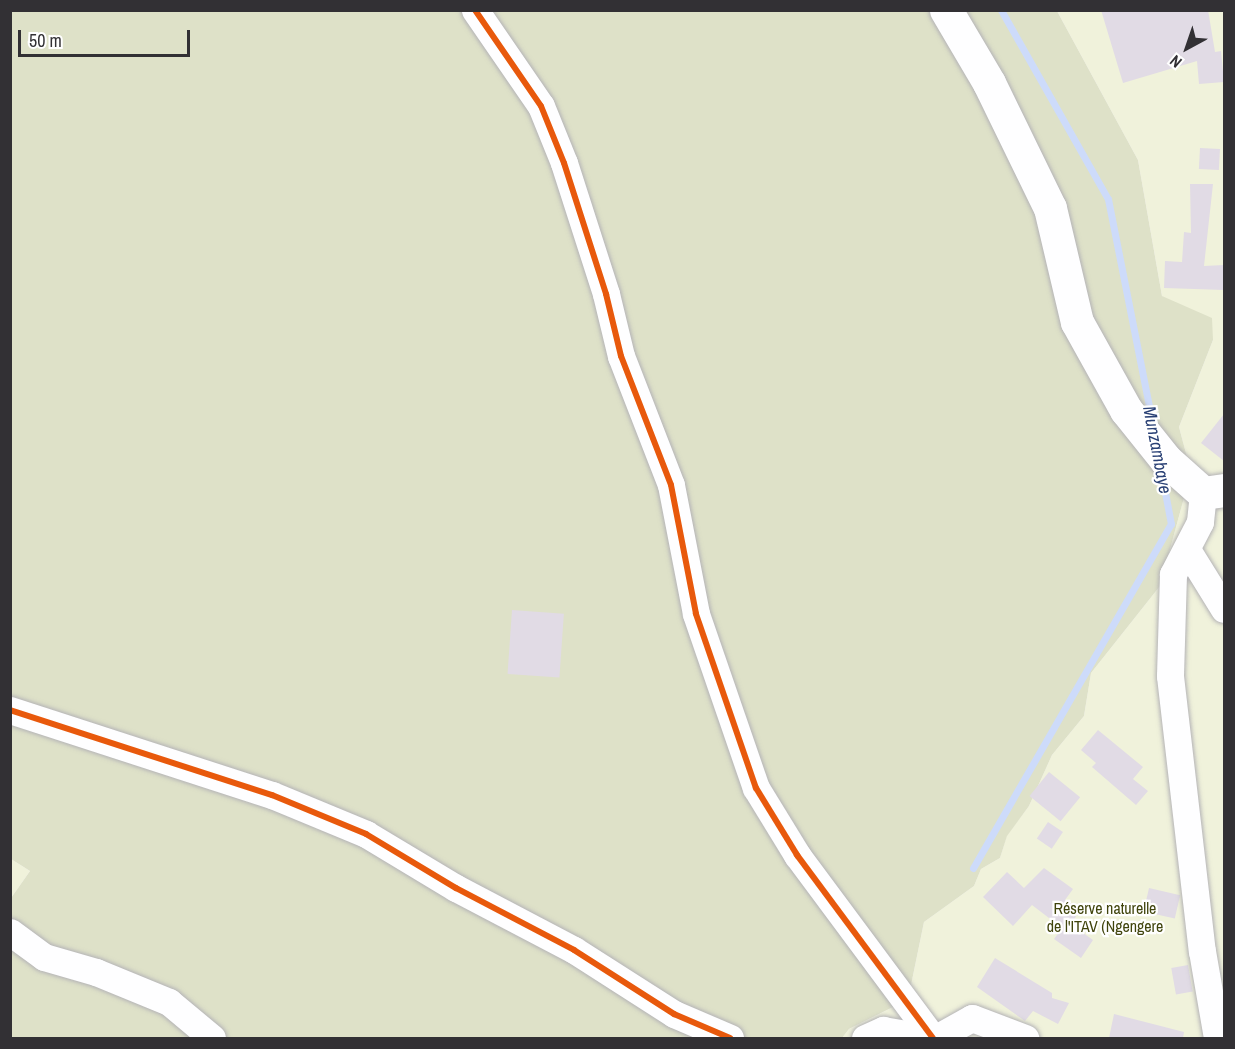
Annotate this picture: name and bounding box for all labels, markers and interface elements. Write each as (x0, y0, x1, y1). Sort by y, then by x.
scale bar (21, 18, 194, 56)
north arrow (1157, 18, 1217, 78)
text: 50 m (29, 28, 62, 53)
text: N (1165, 50, 1186, 73)
water label: Munzambaye (1138, 404, 1176, 496)
park label: Réserve naturelle de l'ITAV (Ngengere (1047, 898, 1163, 936)

